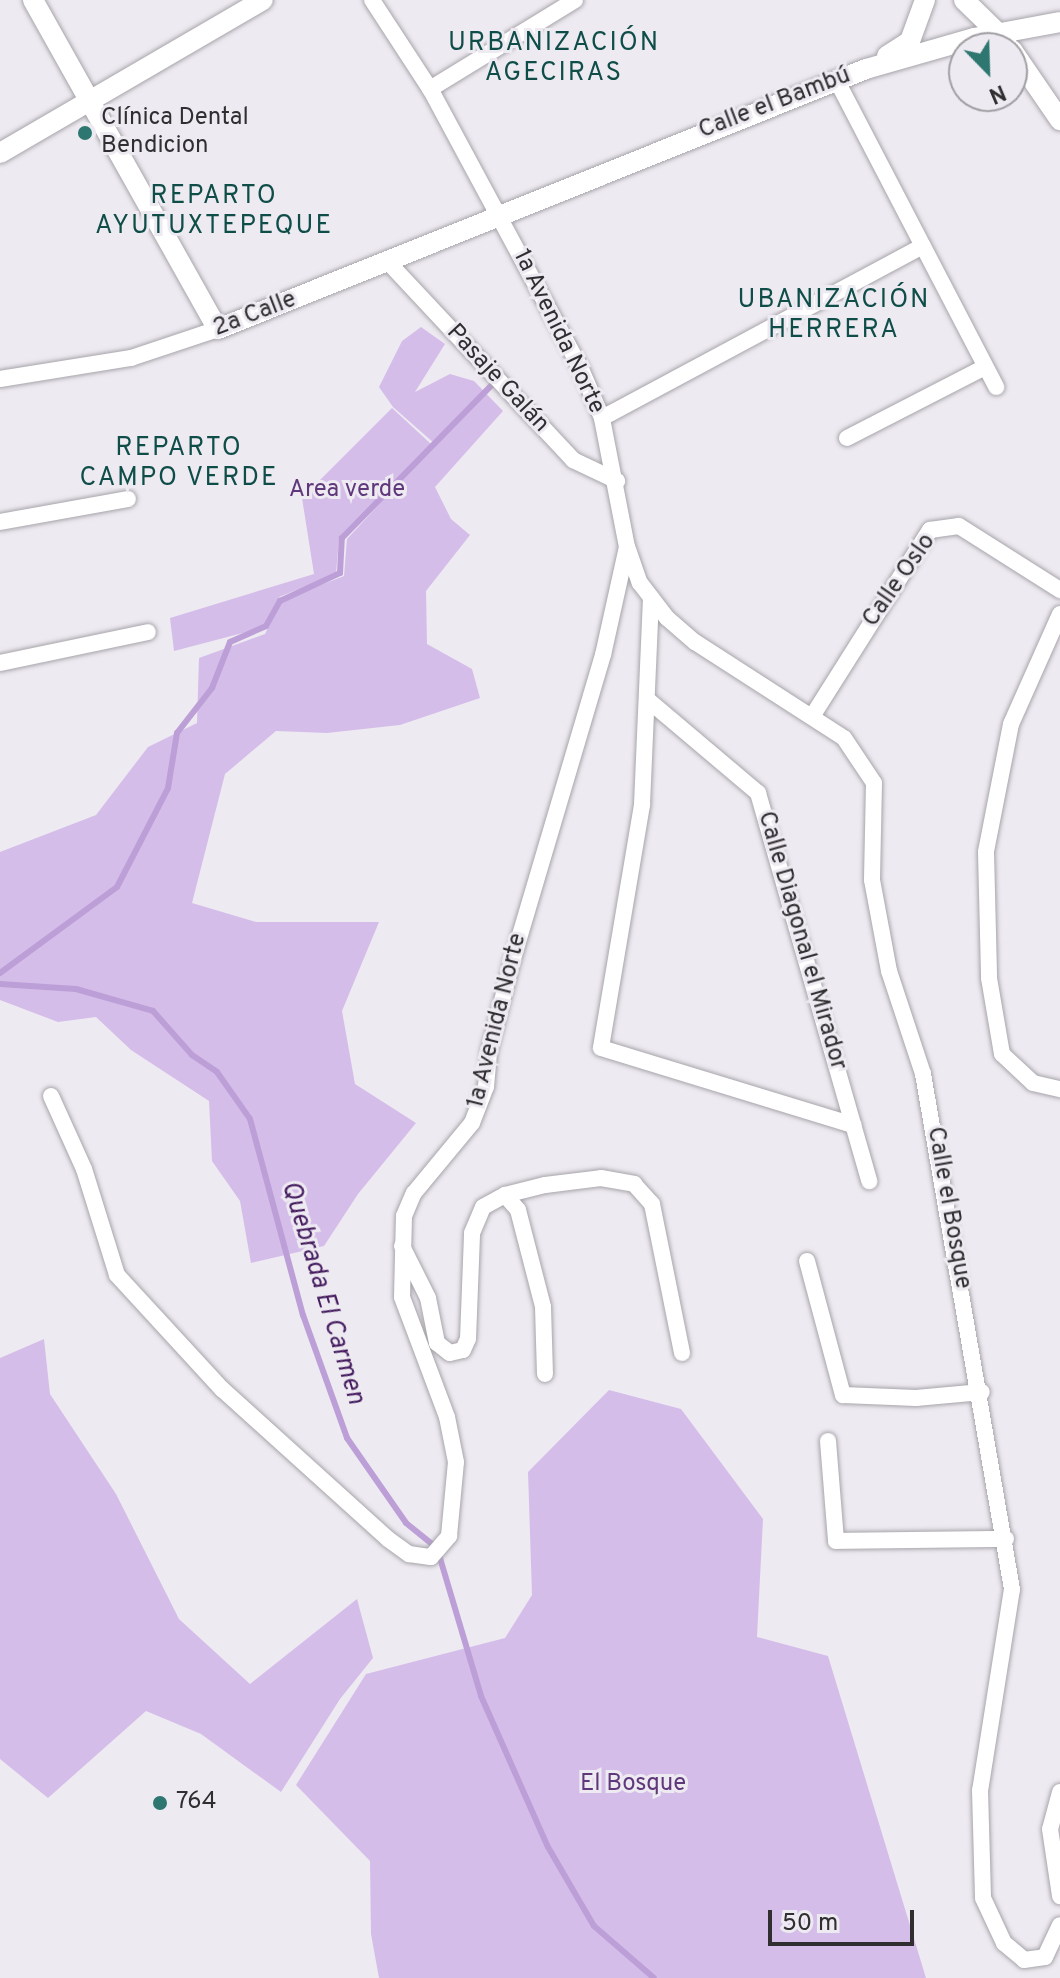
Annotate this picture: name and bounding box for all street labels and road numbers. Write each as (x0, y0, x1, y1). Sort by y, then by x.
street label: Calle el Bambú (695, 62, 855, 146)
street label: 1a Avenida Norte (506, 245, 610, 419)
street label: 2a Calle (209, 286, 301, 344)
street label: Pasaje Galán (439, 319, 555, 439)
street label: Calle Oslo (857, 529, 943, 633)
street label: Calle Diagonal el Mirador (750, 808, 852, 1074)
street label: 1a Avenida Norte (462, 930, 534, 1112)
street label: Calle el Bosque (920, 1125, 976, 1291)

